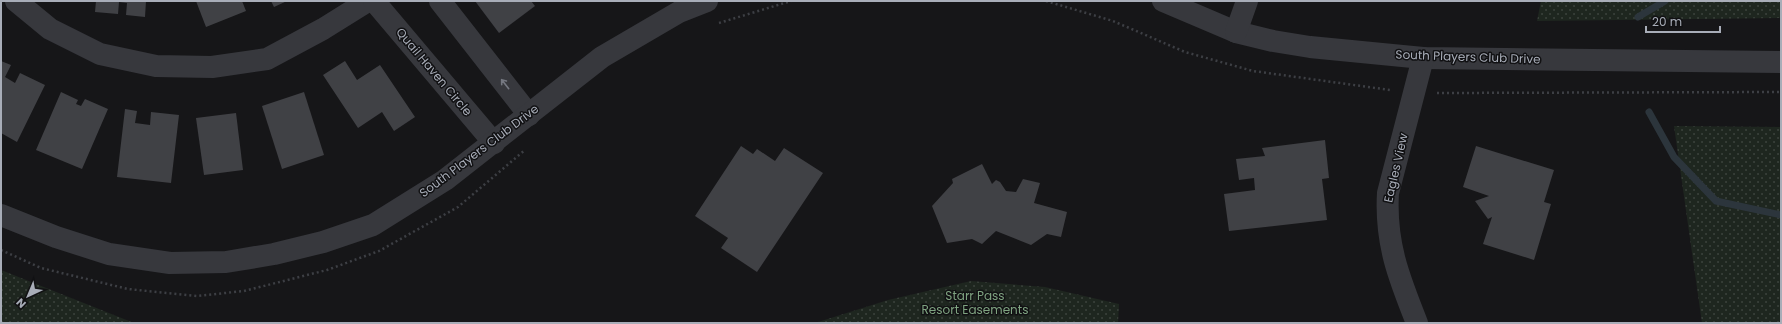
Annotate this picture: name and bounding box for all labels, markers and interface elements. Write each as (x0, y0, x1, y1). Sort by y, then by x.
scale bar (1646, 8, 1720, 34)
text: 20 m (1652, 13, 1682, 30)
street label: Quail Haven Circle (392, 24, 476, 119)
street label: South Players Club Drive (1395, 45, 1541, 68)
one-way arrow (501, 79, 509, 90)
street label: South Players Club Drive (416, 100, 542, 201)
street label: Eagles View (1379, 131, 1412, 204)
north arrow (8, 276, 48, 316)
park label: Starr Pass Resort Easements (922, 287, 1028, 318)
text: N (13, 295, 30, 312)

